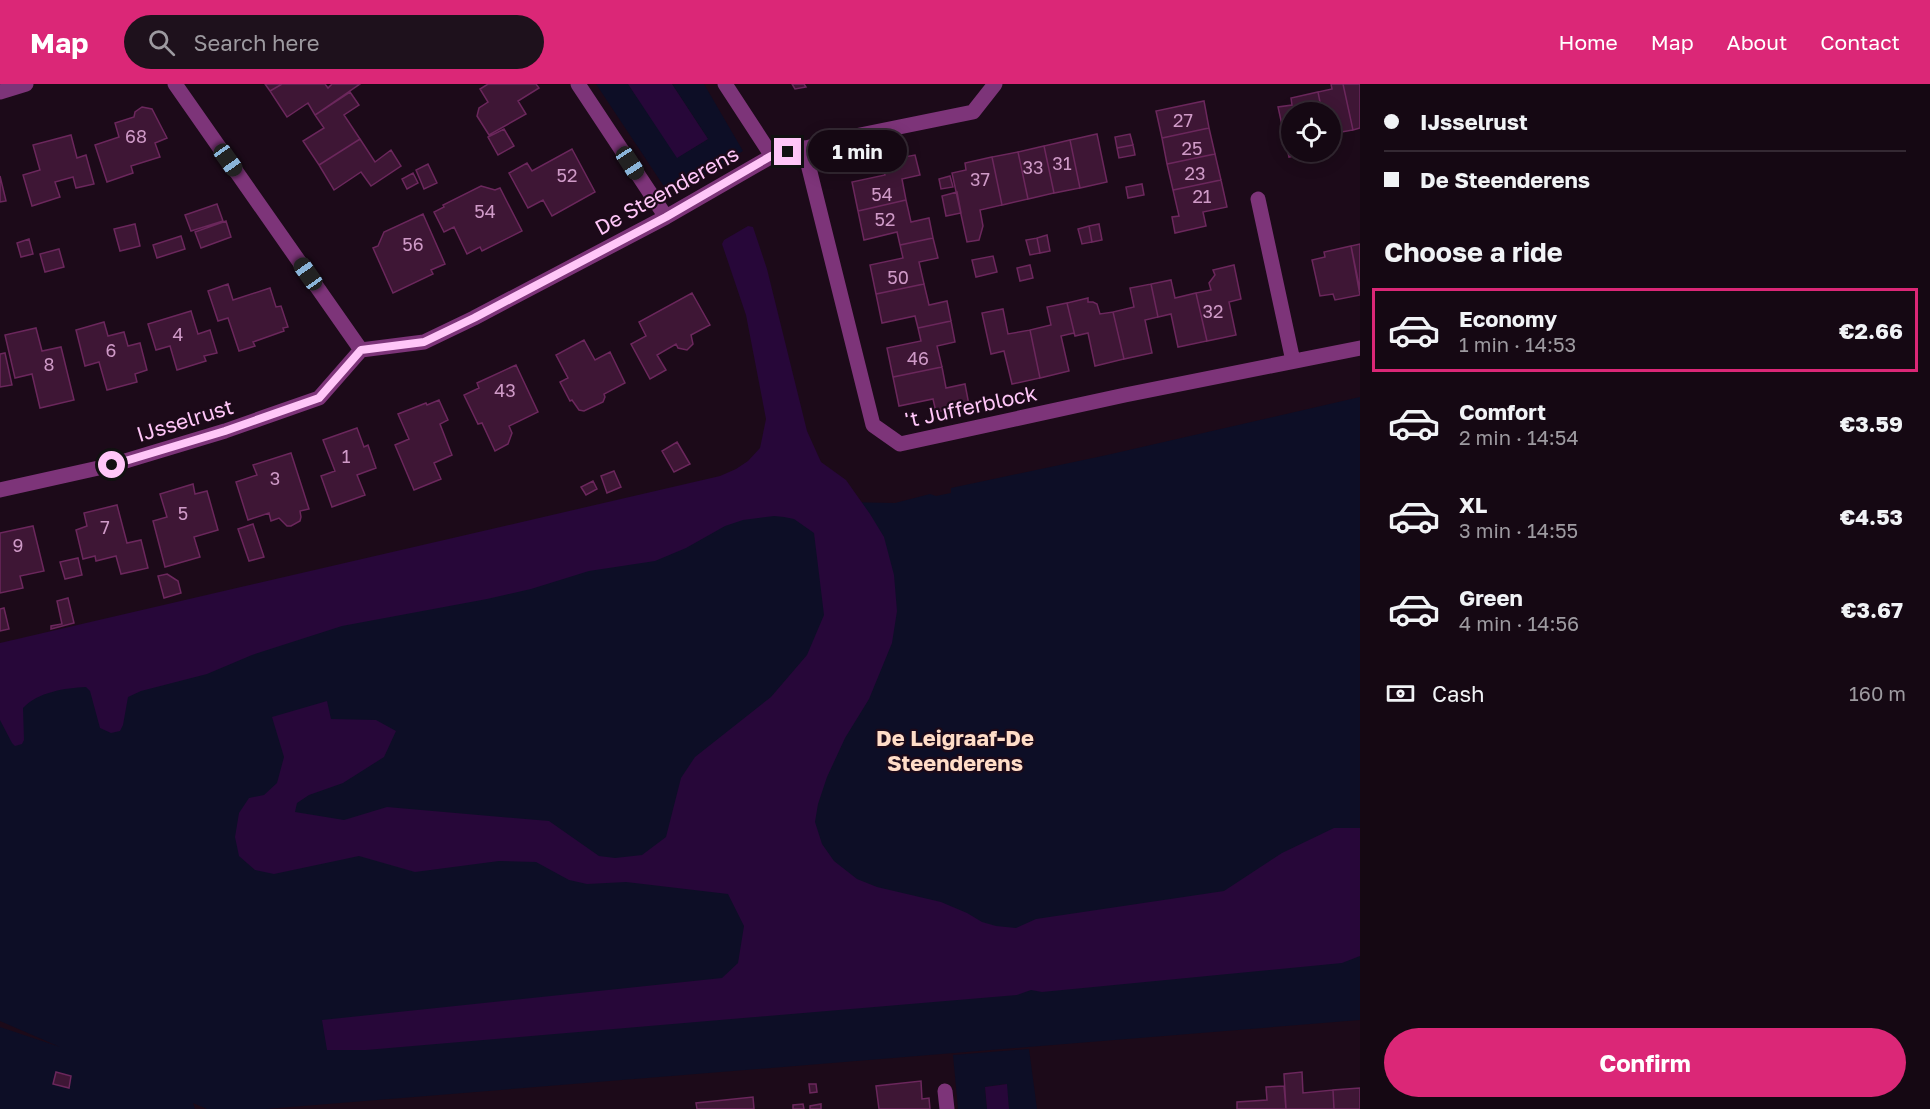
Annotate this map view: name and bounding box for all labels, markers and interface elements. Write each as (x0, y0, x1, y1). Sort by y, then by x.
search box (124, 15, 544, 69)
text: Map (30, 26, 88, 59)
icon: search (145, 26, 178, 59)
text: Search here (193, 29, 319, 56)
text: Home (1558, 29, 1618, 55)
text: Map (1651, 29, 1694, 55)
text: About (1727, 29, 1787, 55)
text: Contact (1820, 29, 1900, 55)
map controls (1281, 102, 1341, 162)
button: locate (1281, 102, 1341, 162)
text: IJsselrust (1420, 108, 1528, 135)
house number: 27 (1173, 109, 1193, 131)
house number: 68 (125, 125, 147, 147)
callout: 1 min (809, 131, 908, 173)
house number: 25 (1182, 137, 1202, 159)
route end (774, 138, 801, 165)
text: 1 min (832, 139, 883, 163)
car (210, 140, 246, 180)
street label: De Steenderens (590, 140, 743, 240)
car (613, 143, 647, 183)
house number: 31 (1052, 152, 1072, 174)
house number: 33 (1022, 156, 1044, 178)
house number: 23 (1185, 162, 1205, 184)
house number: 52 (557, 164, 577, 186)
text: De Steenderens (1420, 166, 1590, 193)
house number: 37 (970, 168, 990, 190)
house number: 54 (871, 183, 893, 205)
house number: 21 (1192, 185, 1212, 207)
house number: 54 (474, 200, 496, 222)
house number: 52 (875, 208, 895, 230)
house number: 56 (402, 233, 424, 255)
text: Choose a ride (1384, 236, 1563, 268)
car (290, 254, 326, 294)
house number: 50 (887, 266, 909, 288)
house number: 32 (1203, 300, 1223, 322)
icon: car (1387, 303, 1441, 357)
text: Economy (1459, 305, 1557, 332)
text: €2.66 (1839, 317, 1903, 344)
house number: 4 (173, 323, 184, 345)
text: 1 min · 14:53 (1459, 332, 1576, 356)
house number: 6 (106, 339, 116, 361)
house number: 46 (907, 347, 929, 369)
house number: 8 (44, 353, 54, 375)
house number: 43 (494, 379, 516, 401)
street label: 't Jufferblock (902, 379, 1039, 433)
street label: IJsselrust (133, 393, 236, 447)
icon: car (1387, 396, 1441, 450)
text: Comfort (1459, 398, 1546, 425)
text: €3.59 (1840, 410, 1903, 437)
text: 2 min · 14:54 (1459, 425, 1579, 449)
house number: 1 (342, 445, 351, 467)
route start (98, 451, 125, 478)
house number: 3 (270, 467, 280, 489)
icon: car (1387, 489, 1441, 543)
text: XL (1459, 491, 1487, 518)
house number: 5 (178, 502, 188, 524)
text: €4.53 (1840, 503, 1903, 530)
house number: 7 (100, 516, 110, 538)
text: 3 min · 14:55 (1459, 518, 1578, 542)
house number: 9 (13, 534, 23, 556)
icon: car (1387, 582, 1441, 636)
text: Green (1459, 584, 1523, 611)
text: €3.67 (1841, 596, 1903, 623)
text: 4 min · 14:56 (1459, 611, 1579, 635)
icon: cash (1384, 677, 1417, 710)
text: Cash (1432, 680, 1485, 707)
text: 160 m (1849, 681, 1906, 705)
district label: De Leigraaf-De Steenderens (876, 724, 1034, 776)
button: Confirm (1384, 1028, 1906, 1097)

